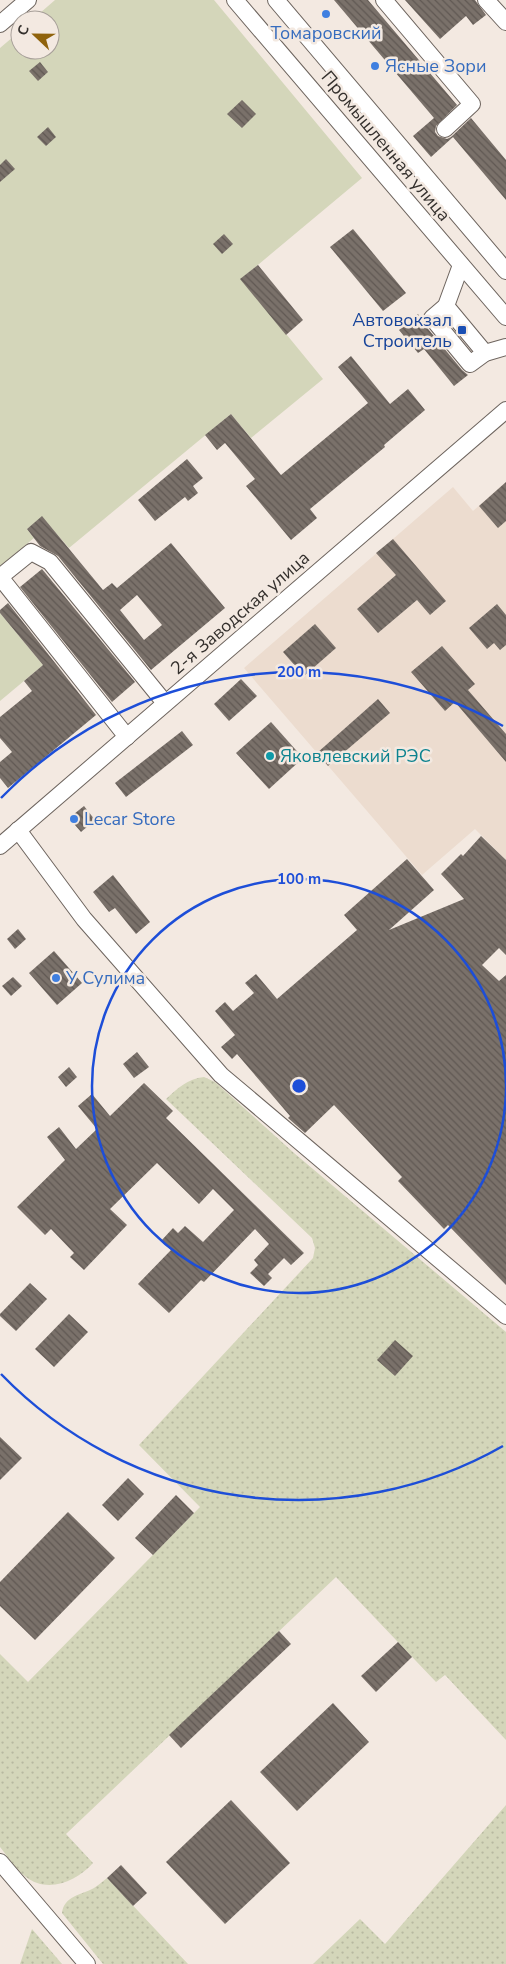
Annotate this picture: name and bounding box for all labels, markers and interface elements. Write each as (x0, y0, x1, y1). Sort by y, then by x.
marker: Томаровский (320, 8, 332, 20)
north arrow (10, 10, 60, 60)
place label: Томаровский (271, 21, 381, 45)
text: С (13, 22, 34, 38)
place label: Ясные Зори (385, 54, 487, 78)
marker: Ясные Зори (369, 60, 381, 72)
street label: Промышленная улица (316, 66, 456, 226)
place label: Автовокзал Строитель (352, 308, 452, 353)
marker: Автовокзал Строитель (456, 324, 468, 336)
street label: 2-я Заводская улица (165, 546, 315, 680)
text: 200 m (277, 662, 321, 682)
place label: Яковлевский РЭС (280, 744, 431, 768)
marker: Яковлевский РЭС (264, 750, 276, 762)
place label: Lecar Store (84, 807, 175, 831)
marker: Lecar Store (68, 813, 80, 825)
text: 100 m (277, 869, 321, 889)
place label: У Сулима (65, 966, 145, 990)
marker: У Сулима (50, 972, 62, 984)
centre of rings (290, 1077, 308, 1095)

